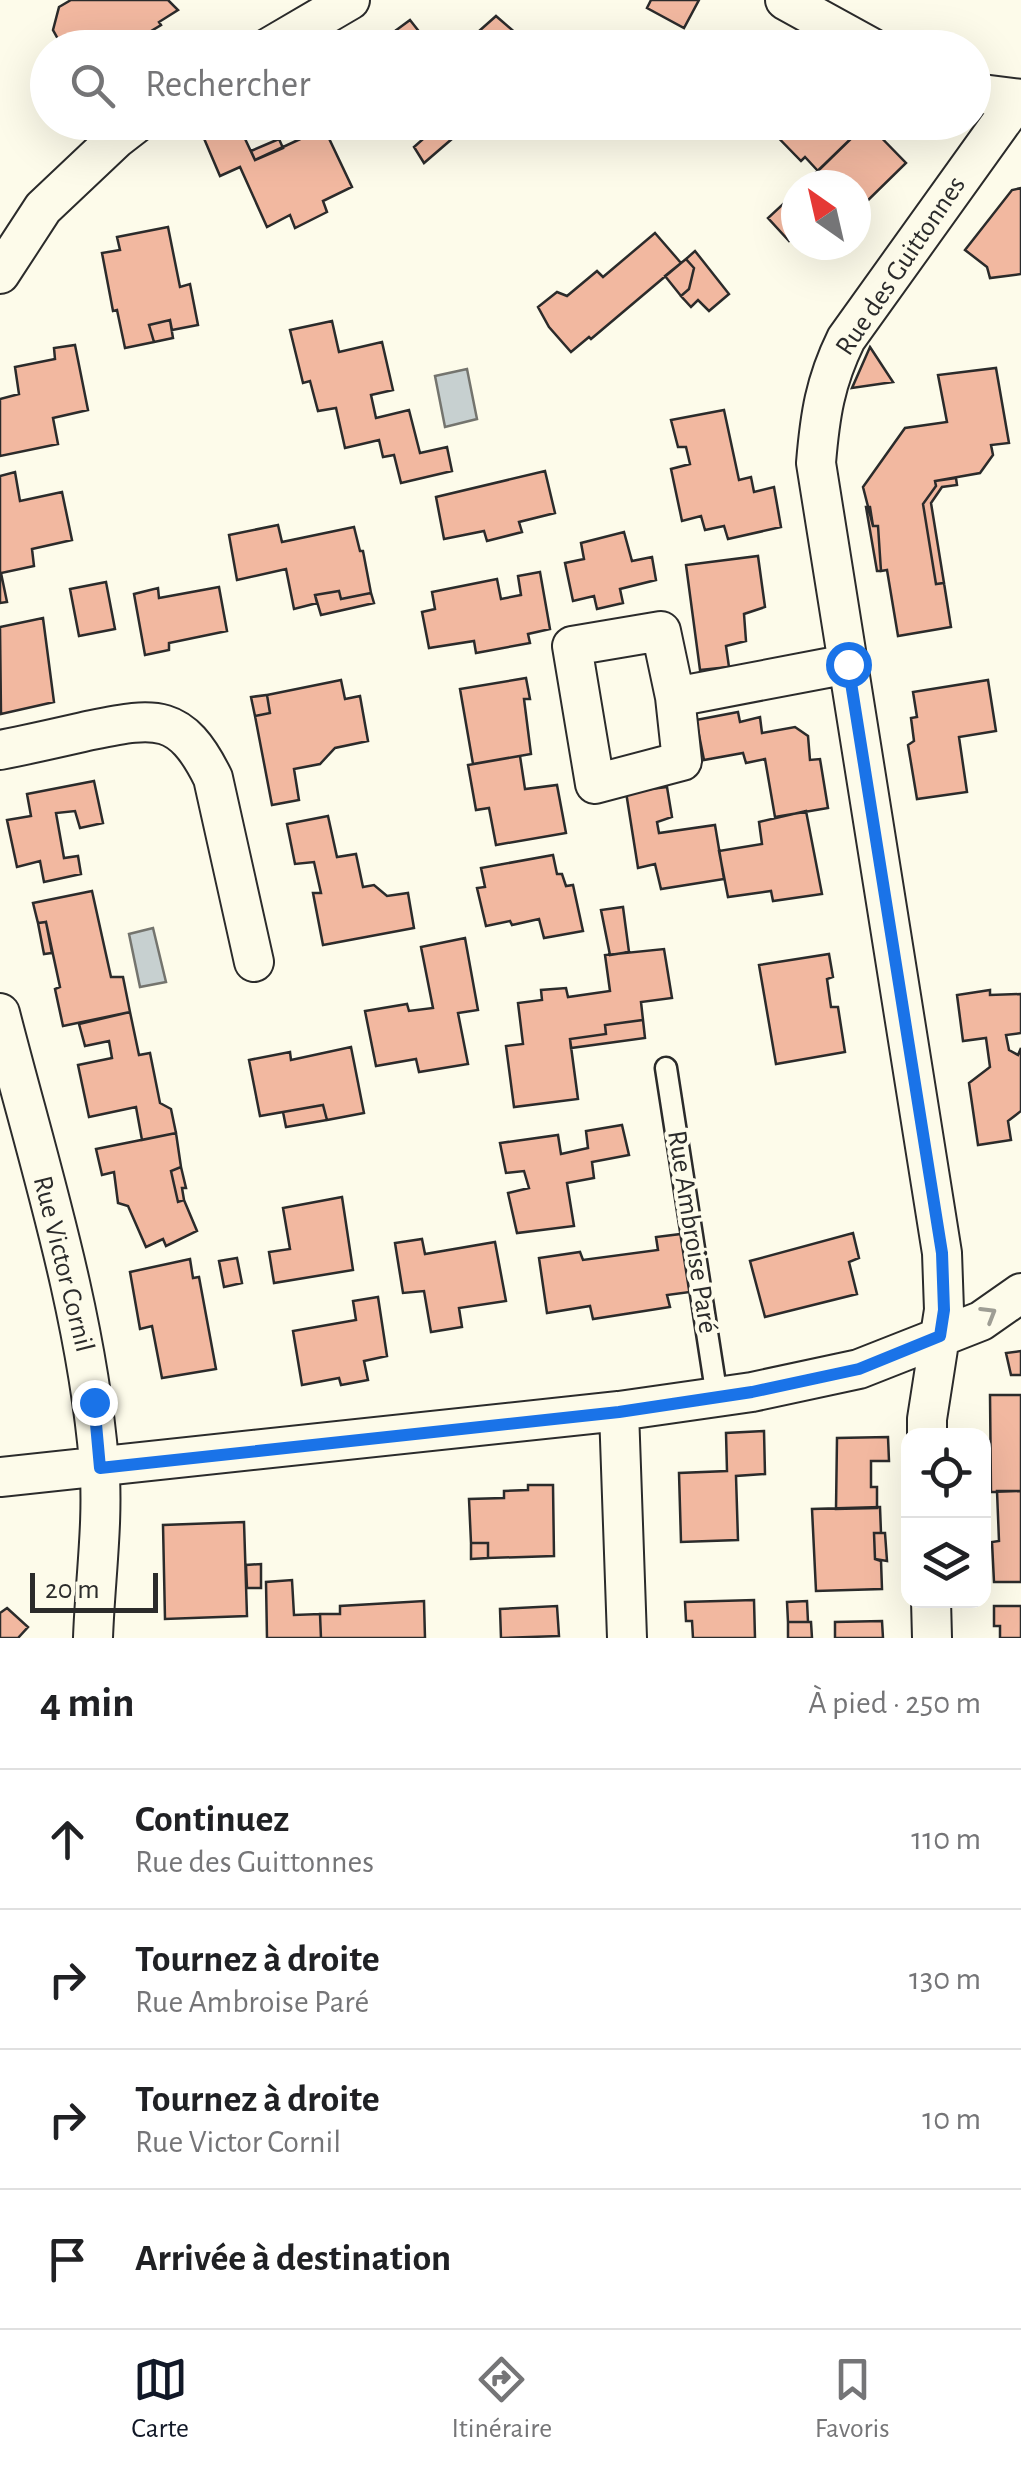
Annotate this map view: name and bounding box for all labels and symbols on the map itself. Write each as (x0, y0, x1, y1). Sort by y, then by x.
north arrow (781, 170, 871, 260)
street label: Rue des Guittonnes (831, 171, 971, 361)
route start (826, 642, 872, 688)
street label: Rue Ambroise Paré (662, 1129, 722, 1335)
street label: Rue Victor Cornil (28, 1173, 98, 1355)
one-way arrow (978, 1307, 996, 1326)
route end (72, 1380, 118, 1426)
scale bar (30, 1568, 158, 1612)

